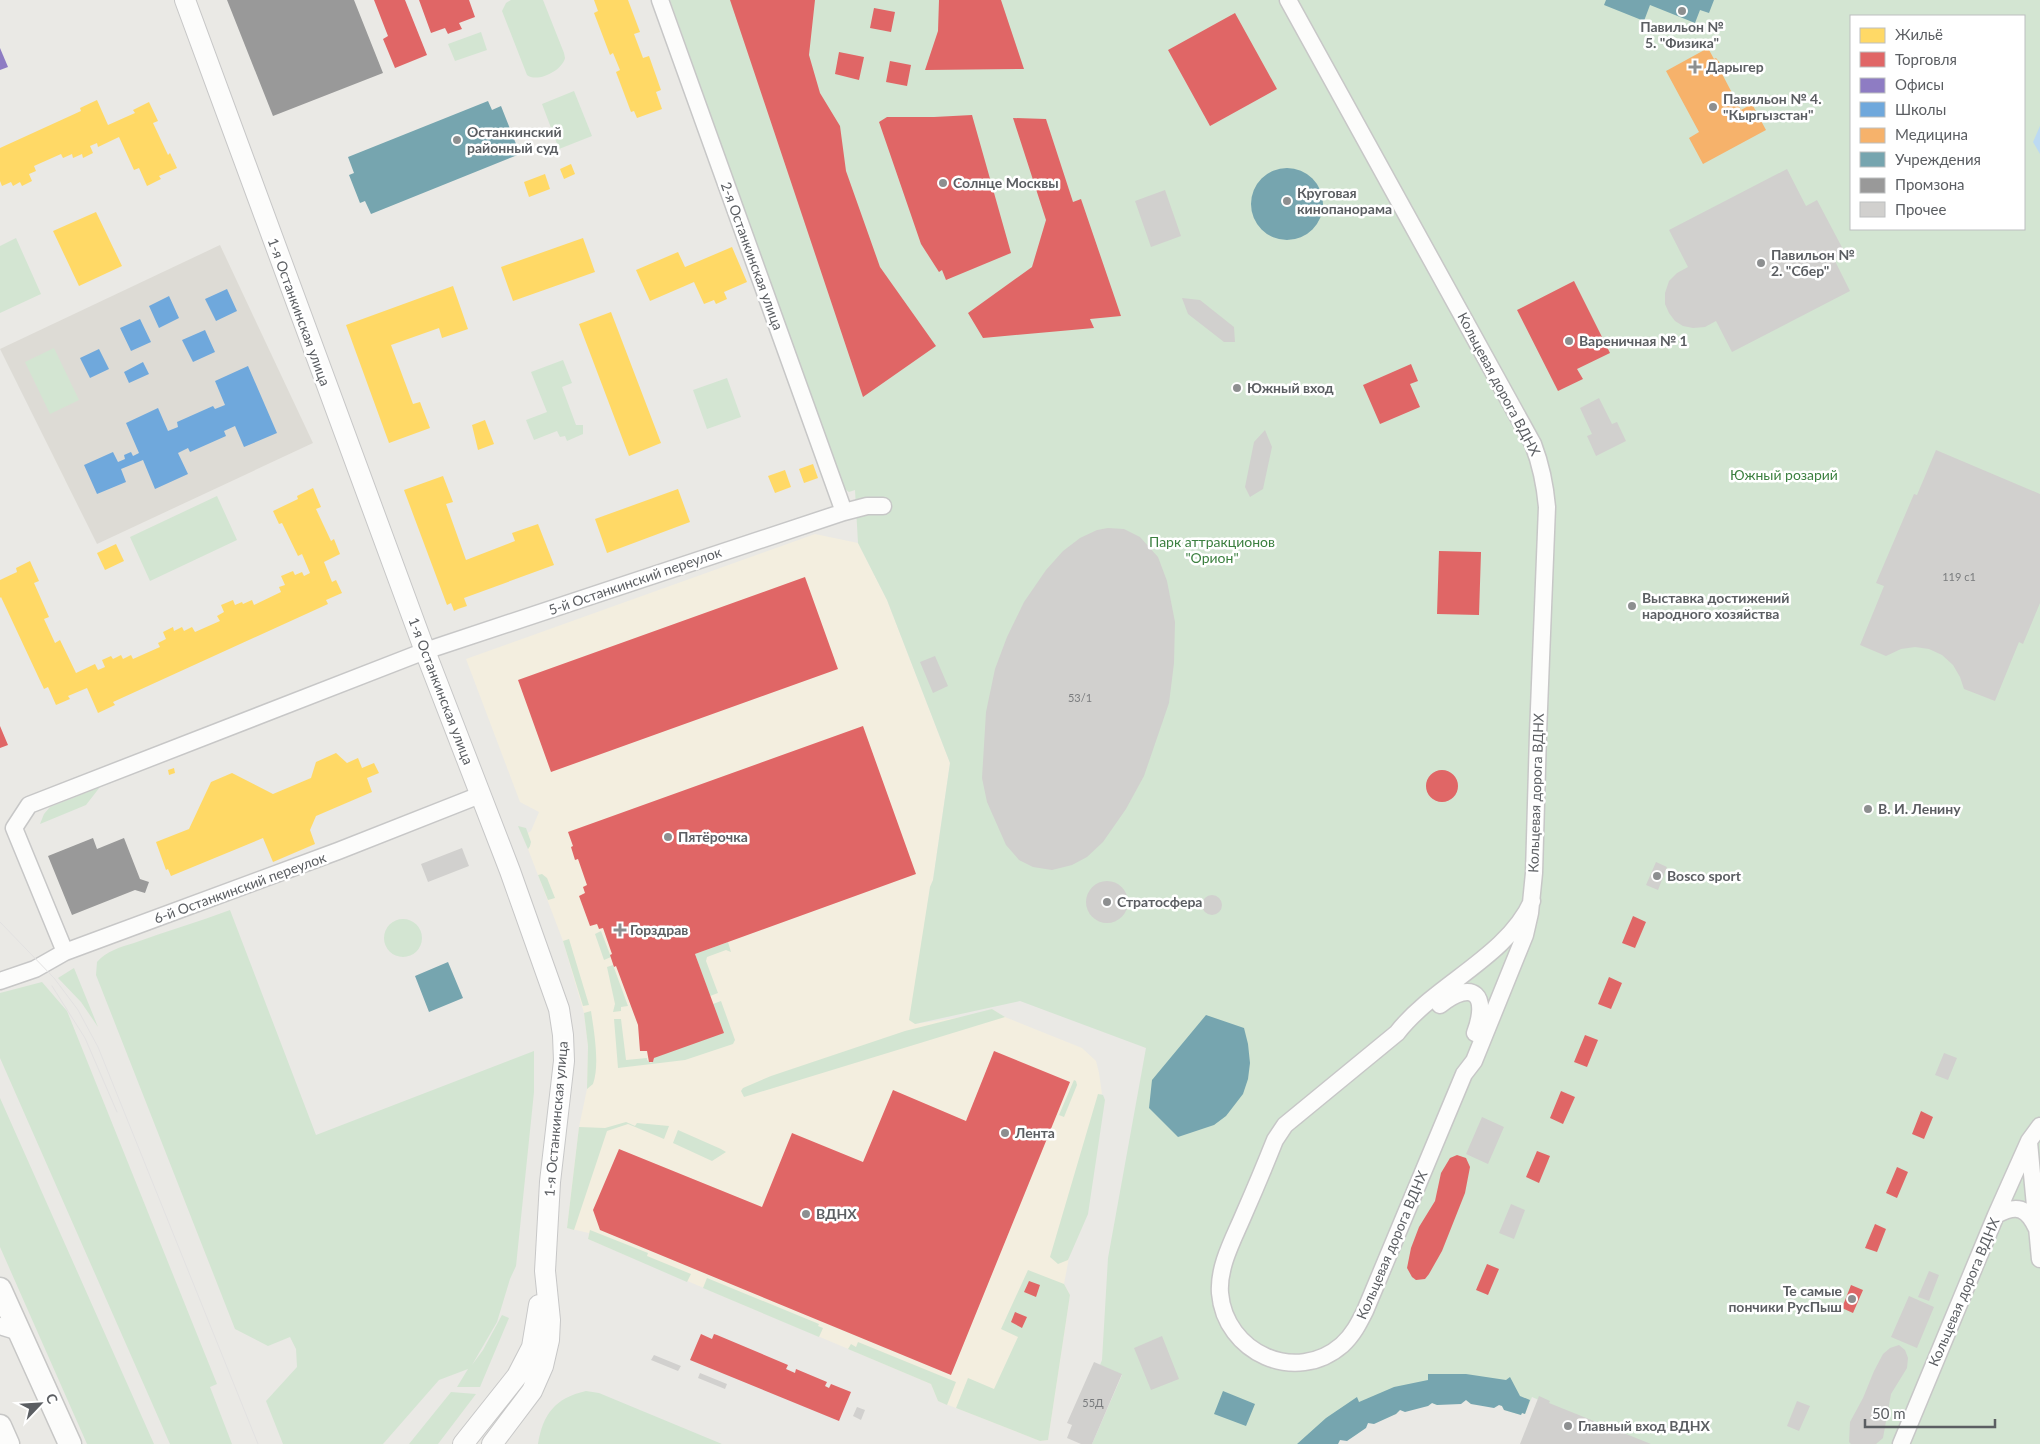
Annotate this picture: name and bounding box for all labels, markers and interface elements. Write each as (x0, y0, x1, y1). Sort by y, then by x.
marker: Павильон № 5. "Физика" (1676, 5, 1688, 17)
legend (1850, 15, 2025, 230)
place label: Павильон № 5. "Физика" (1640, 18, 1724, 51)
text: Жильё (1895, 25, 1943, 43)
text: Торговля (1895, 50, 1957, 68)
place label: Дарыгер (1706, 58, 1764, 75)
marker: Дарыгер (1688, 60, 1702, 74)
text: Офисы (1895, 75, 1944, 93)
place label: Павильон № 4. "Кыргызстан" (1723, 90, 1821, 123)
text: Школы (1895, 100, 1946, 118)
marker: Павильон № 4. "Кыргызстан" (1707, 101, 1719, 113)
place label: Останкинский районный суд (467, 123, 562, 156)
text: Медицина (1895, 125, 1968, 143)
marker: Останкинский районный суд (451, 134, 463, 146)
text: Учреждения (1895, 150, 1981, 168)
place label: Солнце Москвы (953, 174, 1059, 191)
text: Промзона (1895, 175, 1965, 193)
marker: Солнце Москвы (937, 177, 949, 189)
street label: 2-я Останкинская улица (718, 180, 787, 332)
place label: Круговая кинопанорама (1297, 184, 1392, 217)
marker: Круговая кинопанорама (1281, 195, 1293, 207)
text: Прочее (1895, 200, 1946, 218)
street label: 1-я Останкинская улица (265, 236, 334, 388)
place label: Павильон № 2. "Сбер" (1771, 246, 1855, 279)
marker: Павильон № 2. "Сбер" (1755, 257, 1767, 269)
street label: Кольцевая дорога ВДНХ (1454, 309, 1544, 458)
place label: Вареничная № 1 (1579, 332, 1688, 349)
marker: Вареничная № 1 (1563, 335, 1575, 347)
place label: Южный вход (1247, 379, 1334, 396)
marker: Южный вход (1231, 382, 1243, 394)
park label: Южный розарий (1730, 466, 1838, 483)
park label: Парк аттракционов "Орион" (1149, 533, 1275, 566)
street label: 5-й Останкинский переулок (546, 543, 724, 618)
house number: 119 с1 (1942, 570, 1976, 583)
place label: Выставка достижений народного хозяйства (1642, 589, 1789, 622)
marker: Выставка достижений народного хозяйства (1626, 600, 1638, 612)
street label: 1-я Останкинская улица (406, 615, 477, 767)
house number: 53/1 (1068, 691, 1092, 704)
street label: Кольцевая дорога ВДНХ (1524, 713, 1547, 873)
place label: В. И. Ленину (1878, 800, 1961, 817)
marker: В. И. Ленину (1862, 803, 1874, 815)
place label: Пятёрочка (678, 828, 748, 845)
marker: Пятёрочка (662, 831, 674, 843)
street label: 6-й Останкинский переулок (152, 848, 329, 927)
place label: Bosco sport (1667, 867, 1742, 884)
marker: Bosco sport (1651, 870, 1663, 882)
place label: Стратосфера (1117, 893, 1202, 910)
marker: Стратосфера (1101, 896, 1113, 908)
place label: Горздрав (630, 921, 688, 938)
marker: Горздрав (614, 924, 626, 936)
street label: 1-я Останкинская улица (540, 1040, 571, 1198)
place label: Лента (1014, 1124, 1055, 1141)
marker: Лента (999, 1127, 1011, 1139)
street label: Кольцевая дорога ВДНХ (1352, 1168, 1431, 1322)
place label: ВДНХ (816, 1205, 857, 1222)
marker: ВДНХ (800, 1208, 812, 1220)
street label: Кольцевая дорога ВДНХ (1924, 1215, 2003, 1369)
place label: Те самые пончики РусПыш (1728, 1282, 1843, 1315)
marker: Те самые пончики РусПыш (1846, 1293, 1858, 1305)
north arrow (15, 1379, 65, 1429)
text: С (43, 1391, 62, 1407)
house number: 55Д (1082, 1396, 1104, 1409)
scale bar (1865, 1396, 1995, 1428)
text: 50 m (1872, 1404, 1906, 1422)
place label: Главный вход ВДНХ (1578, 1417, 1711, 1434)
marker: Главный вход ВДНХ (1562, 1420, 1574, 1432)

